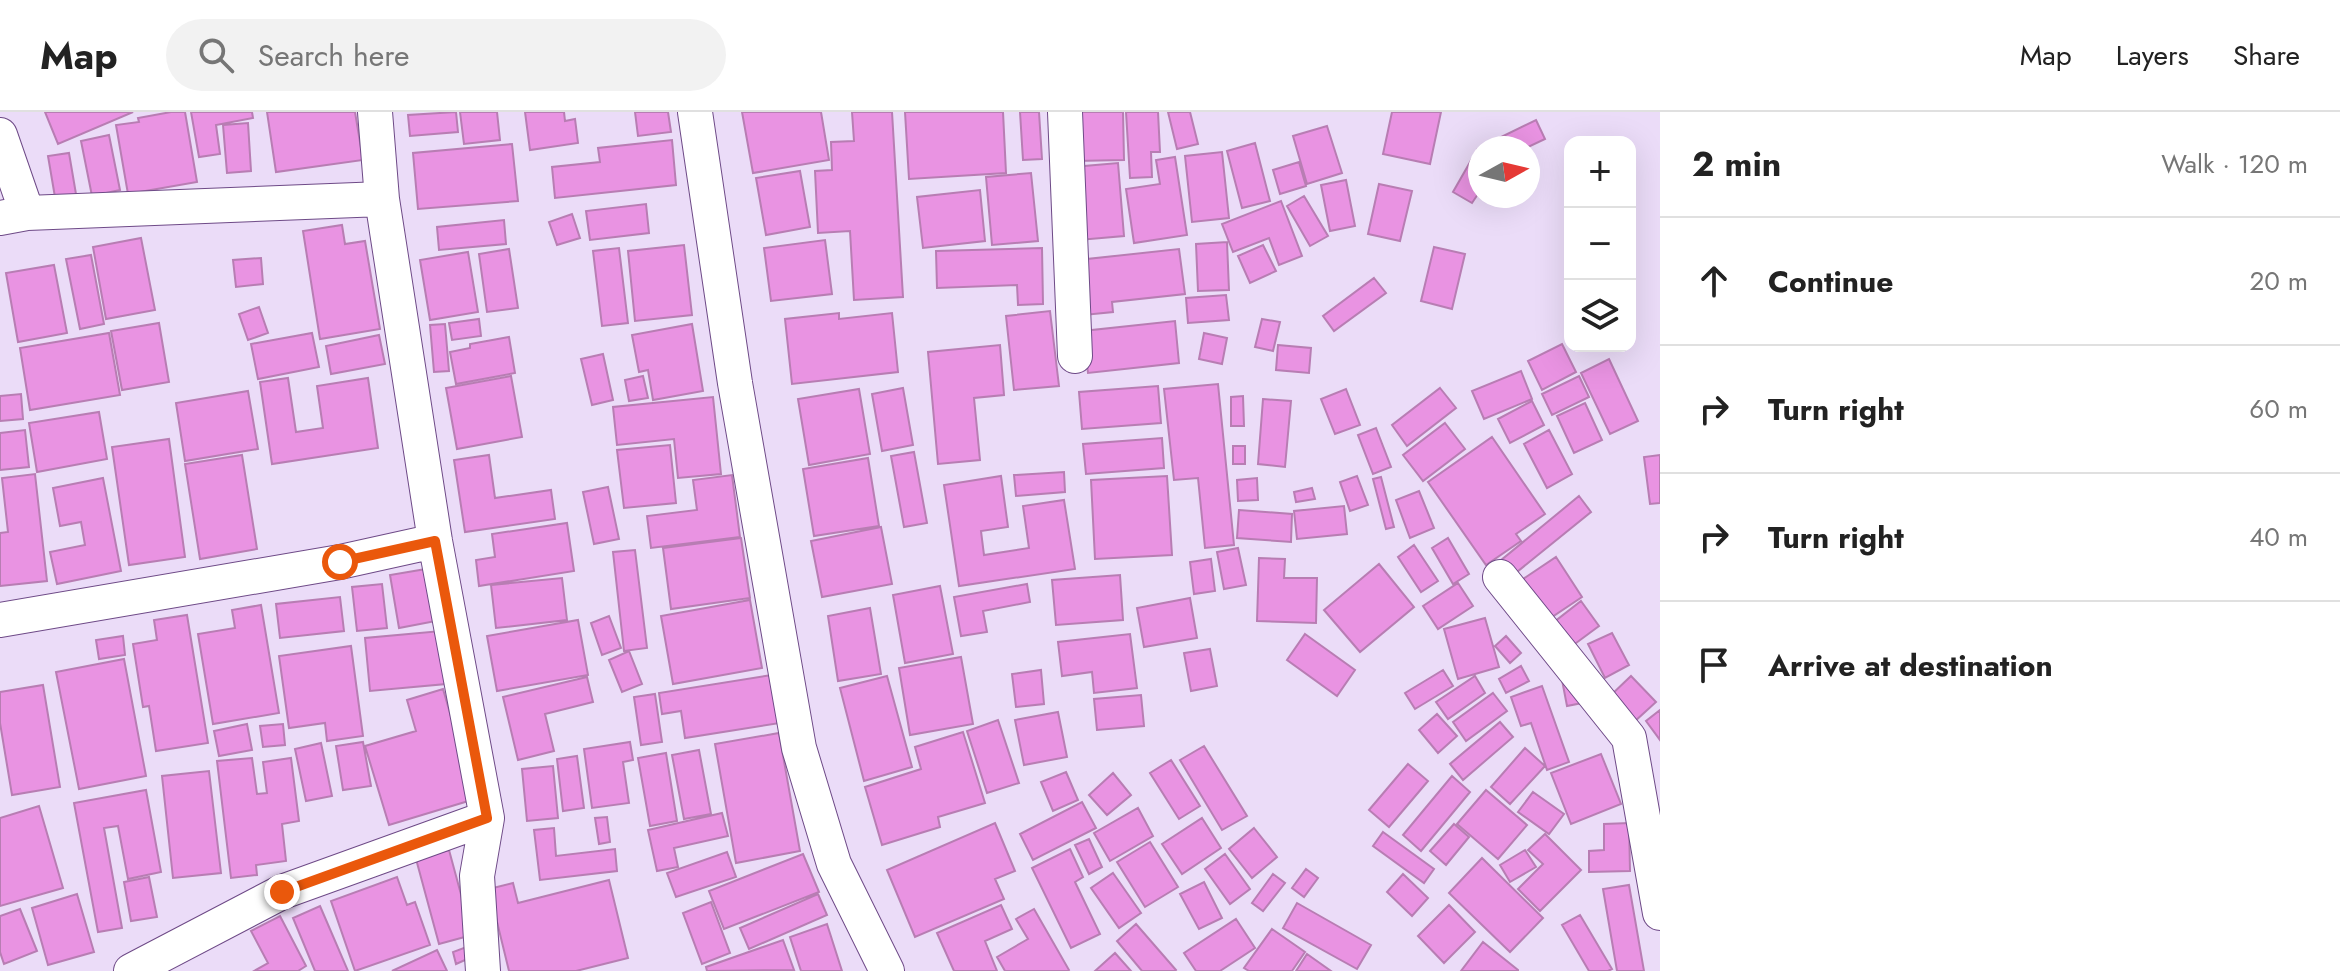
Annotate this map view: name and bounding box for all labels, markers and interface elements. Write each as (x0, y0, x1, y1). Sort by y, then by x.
search box (166, 19, 726, 91)
text: Map (40, 28, 118, 83)
icon: search (194, 33, 238, 77)
text: Search here (258, 34, 410, 77)
text: Map (2020, 35, 2072, 76)
text: Layers (2116, 35, 2189, 76)
text: Share (2233, 35, 2300, 76)
north arrow (1468, 136, 1540, 208)
map controls (1564, 136, 1636, 352)
button: + (1564, 136, 1636, 208)
text: 2 min (1692, 140, 1781, 189)
text: Walk · 120 m (2161, 145, 2308, 183)
button: − (1564, 208, 1636, 280)
icon: ahead (1692, 259, 1736, 303)
text: Continue (1768, 260, 1894, 303)
text: 20 m (2250, 262, 2308, 300)
button: layers (1564, 280, 1636, 352)
icon: right (1692, 387, 1736, 431)
text: Turn right (1768, 388, 1904, 431)
text: 60 m (2249, 390, 2308, 428)
icon: right (1692, 515, 1736, 559)
text: Turn right (1768, 516, 1904, 559)
text: 40 m (2249, 518, 2308, 556)
route start (322, 544, 358, 580)
icon: arrive (1692, 643, 1736, 687)
text: Arrive at destination (1768, 644, 2053, 687)
route end (264, 874, 300, 910)

